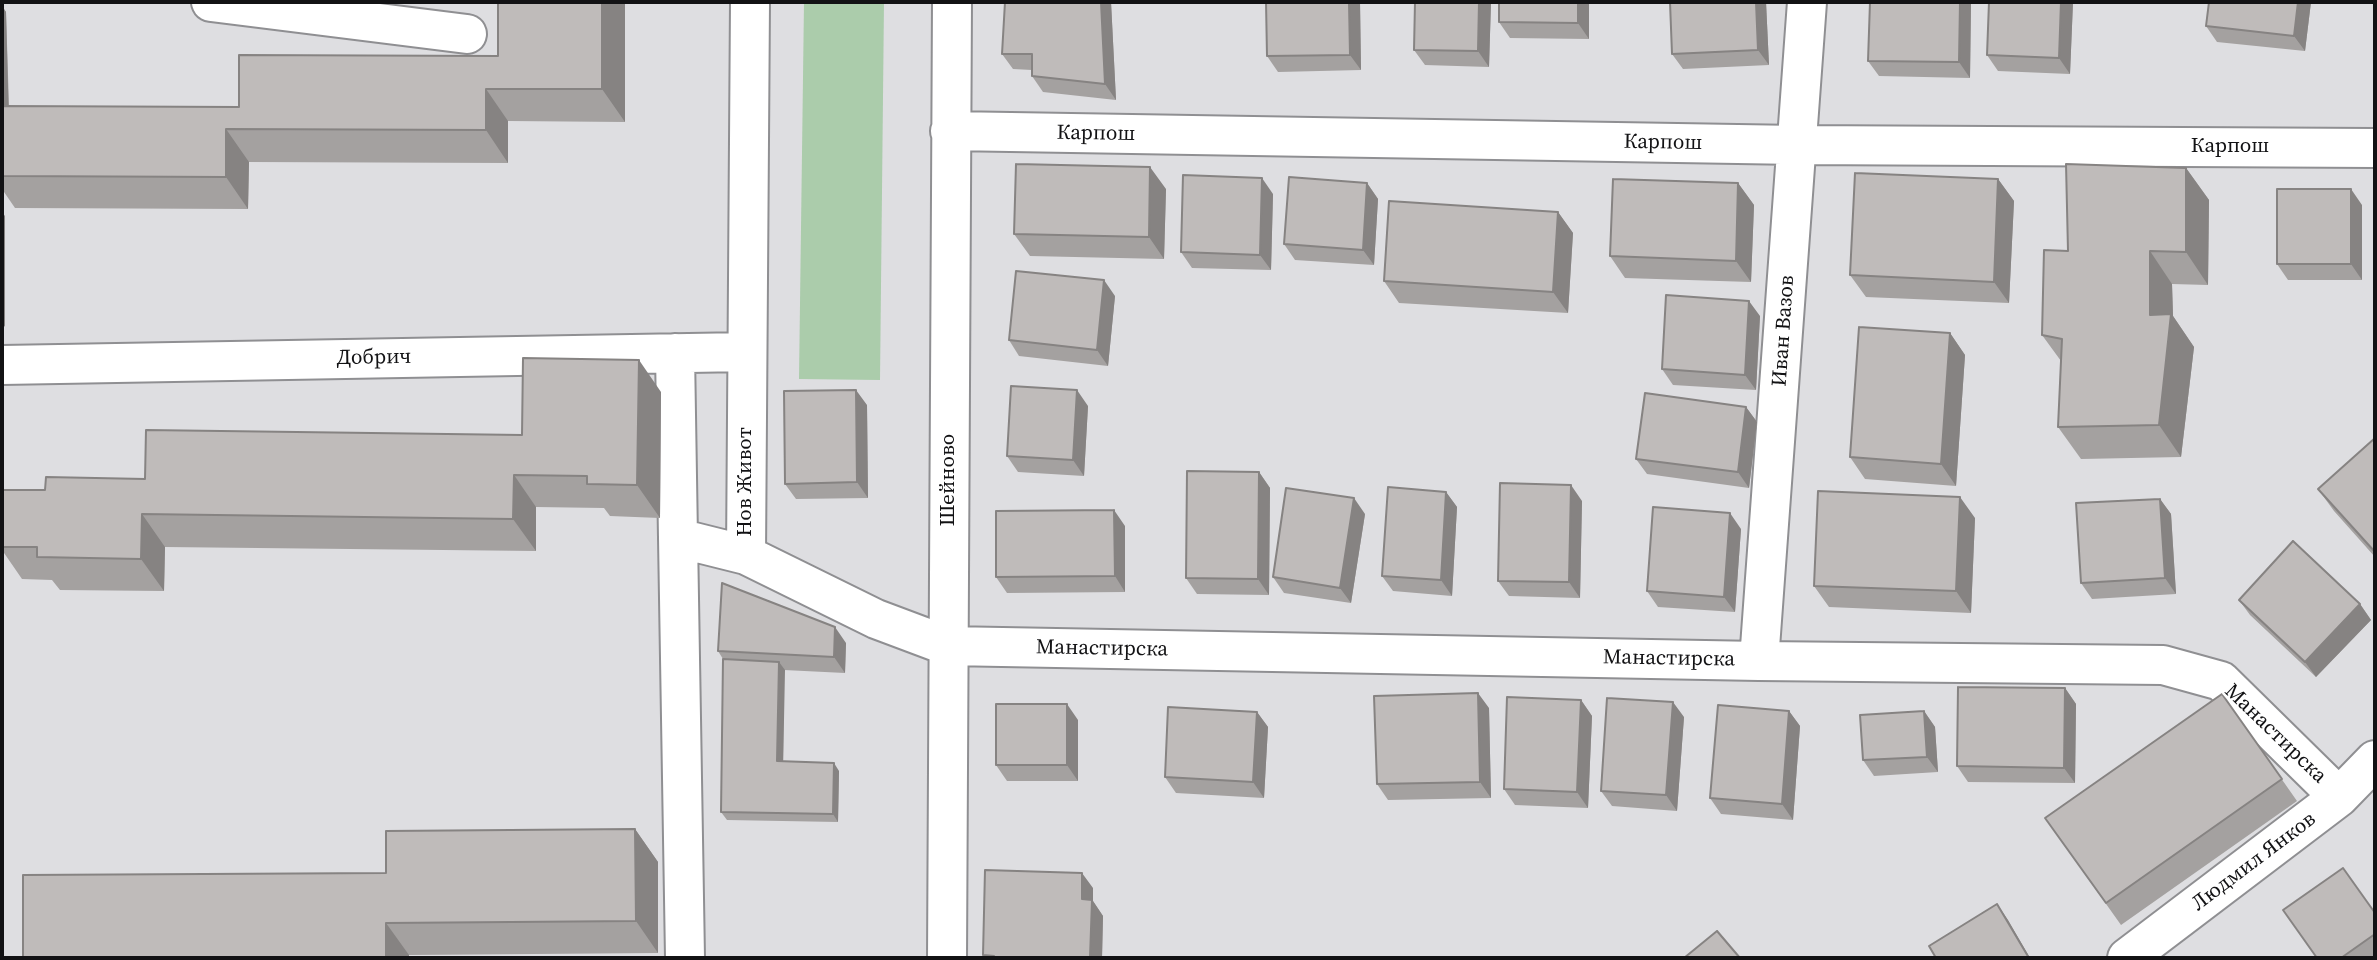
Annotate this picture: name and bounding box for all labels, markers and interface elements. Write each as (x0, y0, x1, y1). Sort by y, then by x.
street label: Карпош (1056, 121, 1136, 147)
street label: Карпош (1623, 130, 1703, 156)
street label: Карпош (2191, 134, 2269, 160)
street label: Иван Вазов (1768, 274, 1800, 388)
street label: Добрич (336, 345, 412, 371)
street label: Нов Живот (733, 427, 759, 537)
street label: Шейново (936, 434, 962, 526)
street label: Манастирска (1036, 635, 1168, 663)
street label: Манастирска (1603, 645, 1735, 673)
street label: Манастирска (2219, 679, 2331, 789)
street label: Людмил Янков (2187, 807, 2321, 917)

